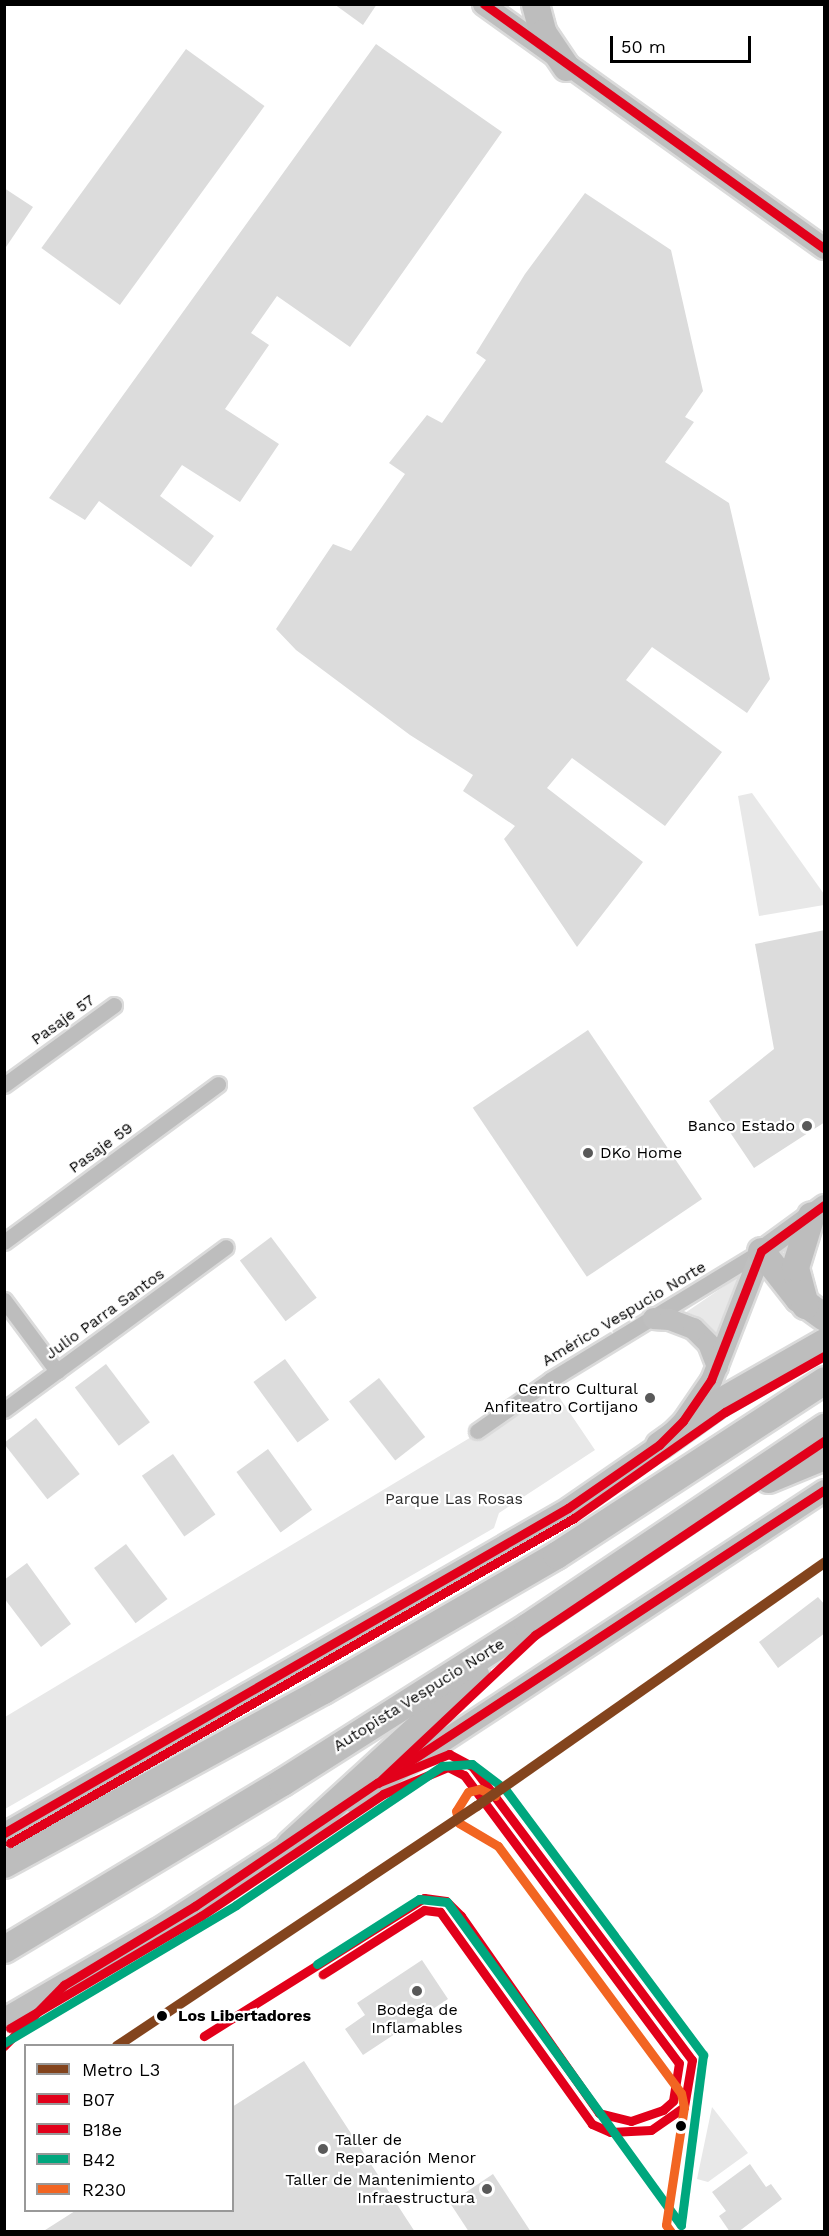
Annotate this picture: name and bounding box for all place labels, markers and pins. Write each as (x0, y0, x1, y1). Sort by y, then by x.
place label: Banco Estado (688, 1116, 795, 1136)
marker: Banco Estado (800, 1119, 814, 1133)
place label: DKo Home (600, 1143, 682, 1163)
marker: DKo Home (581, 1146, 595, 1160)
place label: Centro Cultural Anfiteatro Cortijano (484, 1379, 638, 1417)
marker: Centro Cultural Anfiteatro Cortijano (643, 1391, 657, 1405)
marker: Bodega de Inflamables (410, 1984, 424, 1998)
place label: Bodega de Inflamables (371, 2000, 463, 2038)
marker: Los Libertadores (151, 2005, 173, 2027)
place label: Los Libertadores (178, 2006, 311, 2026)
unlabelled marker (675, 2120, 687, 2132)
place label: Taller de Reparación Menor (335, 2130, 476, 2168)
marker: Taller de Reparación Menor (316, 2142, 330, 2156)
place label: Taller de Mantenimiento Infraestructura (285, 2170, 475, 2208)
marker: Taller de Mantenimiento Infraestructura (480, 2182, 494, 2196)

